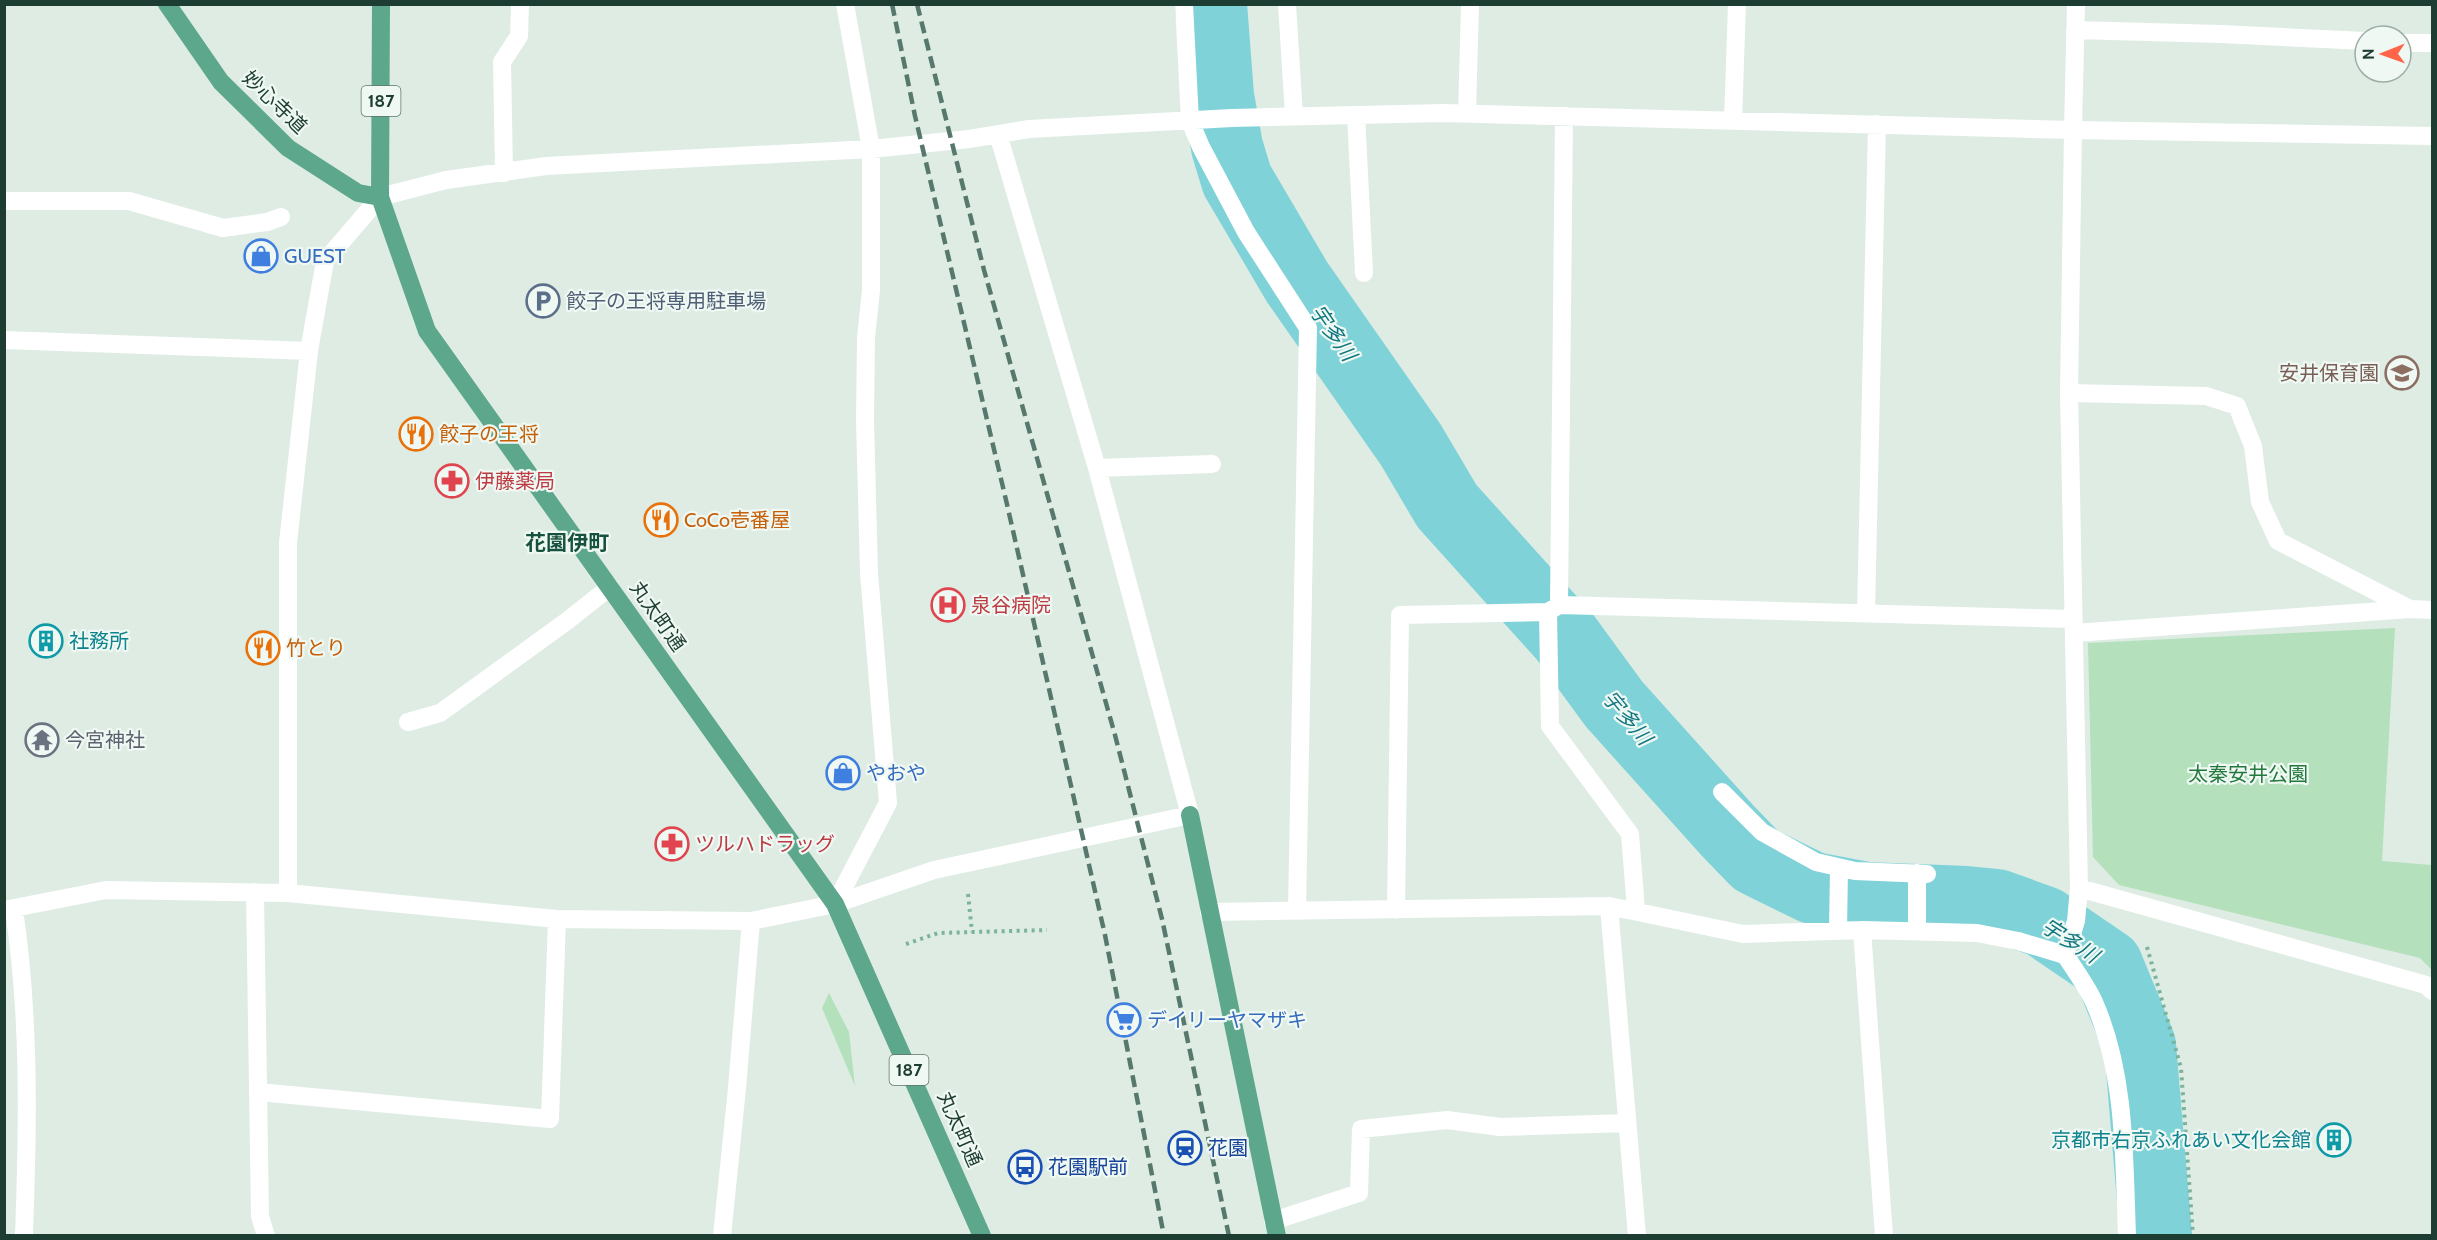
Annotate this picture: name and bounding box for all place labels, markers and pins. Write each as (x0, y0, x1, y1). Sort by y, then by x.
shop icon: GUEST (243, 238, 279, 274)
place label: GUEST (284, 244, 346, 268)
parking icon: 餃子の王将専用駐車場 (525, 283, 561, 319)
place label: 餃子の王将専用駐車場 (566, 289, 766, 313)
school or university icon: 安井保育園 (2384, 355, 2420, 391)
place label: 安井保育園 (2279, 361, 2379, 385)
restaurant icon: 餃子の王将 (398, 416, 434, 452)
place label: 餃子の王将 (439, 422, 539, 446)
pharmacy icon: 伊藤薬局 (434, 463, 470, 499)
place label: 伊藤薬局 (475, 469, 555, 493)
restaurant icon: CoCo壱番屋 (643, 502, 679, 538)
place label: CoCo壱番屋 (684, 508, 790, 532)
hospital icon: 泉谷病院 (930, 587, 966, 623)
place label: 泉谷病院 (971, 593, 1051, 617)
building icon: 社務所 (28, 623, 64, 659)
place label: 社務所 (69, 629, 129, 653)
restaurant icon: 竹とり (245, 630, 281, 666)
place label: 竹とり (286, 636, 346, 660)
temple icon: 今宮神社 (24, 722, 60, 758)
place label: 今宮神社 (65, 728, 145, 752)
shop icon: やおや (825, 755, 861, 791)
place label: やおや (866, 761, 926, 785)
pharmacy icon: ツルハドラッグ (654, 826, 690, 862)
place label: ツルハドラッグ (695, 832, 835, 856)
supermarket icon: デイリーヤマザキ (1106, 1002, 1142, 1038)
place label: デイリーヤマザキ (1147, 1008, 1307, 1032)
building icon: 京都市右京ふれあい文化会館 (2316, 1122, 2352, 1158)
place label: 京都市右京ふれあい文化会館 (2051, 1128, 2311, 1152)
station icon: 花園 (1167, 1130, 1203, 1166)
place label: 花園 (1208, 1136, 1248, 1160)
bus stop icon: 花園駅前 (1007, 1149, 1043, 1185)
place label: 花園駅前 (1048, 1155, 1128, 1179)

